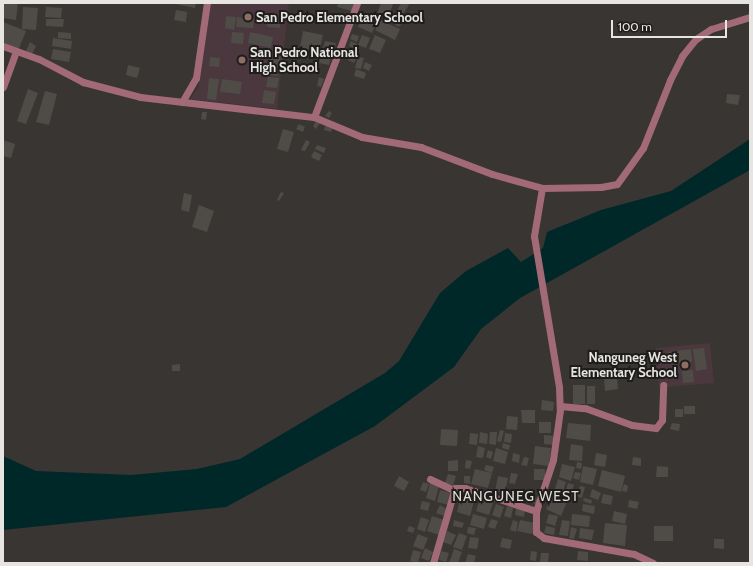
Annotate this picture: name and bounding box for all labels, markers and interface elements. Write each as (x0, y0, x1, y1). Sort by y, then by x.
place label: San Pedro Elementary School (256, 9, 423, 25)
marker: San Pedro Elementary School (243, 12, 253, 22)
scale bar (613, 12, 729, 38)
text: 100 m (618, 19, 652, 34)
place label: San Pedro National High School (250, 45, 358, 76)
marker: San Pedro National High School (237, 55, 247, 65)
place label: Nanguneg West Elementary School (570, 350, 677, 381)
marker: Nanguneg West Elementary School (680, 360, 690, 370)
district label: NANGUNEG WEST (452, 488, 580, 504)

